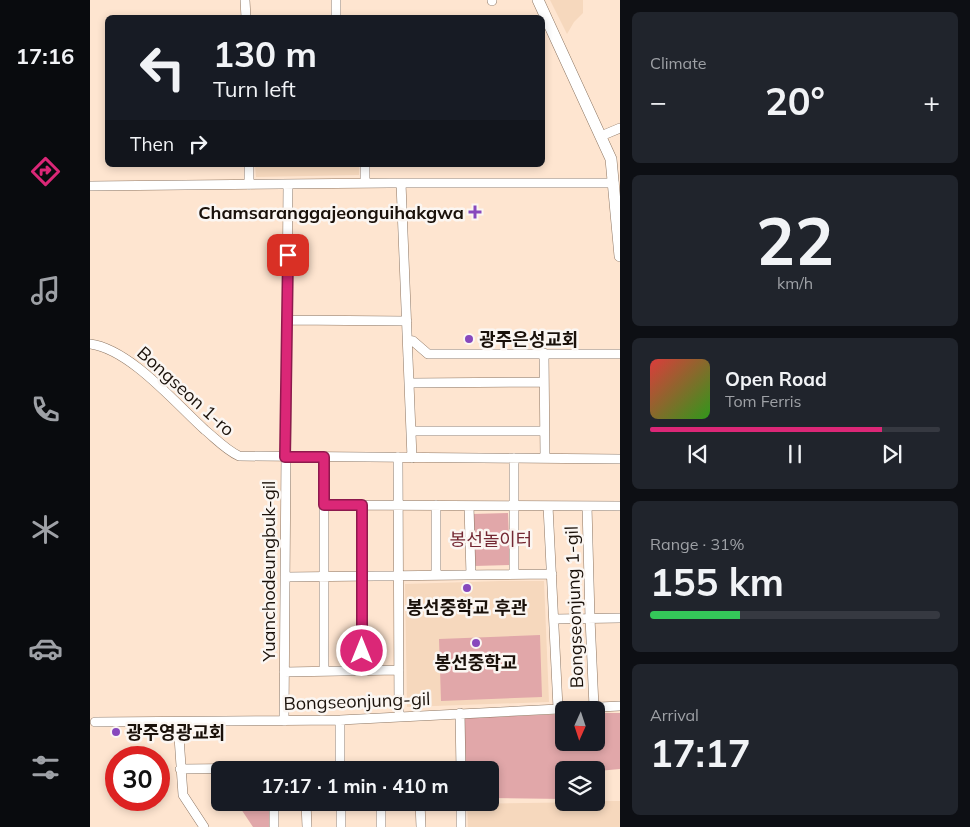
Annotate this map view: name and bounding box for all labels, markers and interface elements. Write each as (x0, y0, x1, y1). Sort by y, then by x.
text: 130 m (213, 32, 317, 76)
icon: left (130, 35, 195, 100)
text: 17:16 (16, 42, 74, 70)
text: Climate (650, 53, 706, 73)
text: Turn left (213, 75, 296, 103)
text: 20° (765, 77, 825, 125)
text: − (650, 84, 667, 119)
text: + (923, 84, 940, 119)
icon: right (184, 130, 212, 158)
text: Then (130, 132, 174, 156)
icon: directions (28, 154, 63, 189)
text: 22 (756, 200, 834, 281)
place label: Chamsaranggajeonguihakgwa (198, 201, 464, 224)
marker: Chamsaranggajeonguihakgwa (468, 205, 482, 219)
pin (267, 234, 309, 276)
icon: arrive (274, 241, 302, 269)
icon: music (28, 273, 63, 308)
text: km/h (777, 273, 813, 293)
place label: 광주은성교회 (479, 328, 578, 351)
marker: 광주은성교회 (463, 333, 475, 345)
street label: Bongseon 1-ro (132, 341, 240, 441)
text: Open Road (725, 367, 827, 391)
text: Tom Ferris (725, 391, 802, 411)
icon: phone (28, 392, 63, 427)
icon: previous (684, 440, 712, 468)
icon: pause (781, 440, 809, 468)
icon: next (878, 440, 906, 468)
street label: Yuanchodeungbuk-gil (257, 481, 280, 662)
icon: climate (28, 512, 63, 547)
street label: Bongseonjung 1-gil (560, 525, 588, 689)
park label: 봉선놀이터 (450, 528, 532, 551)
text: Range · 31% (650, 534, 745, 554)
text: 155 km (650, 558, 784, 606)
marker: 봉선중학교 후관 (461, 582, 473, 594)
place label: 봉선중학교 후관 (407, 596, 528, 619)
position arrow (335, 624, 387, 676)
icon: car (28, 631, 63, 666)
marker: 봉선중학교 (470, 637, 482, 649)
place label: 봉선중학교 (435, 651, 517, 674)
street label: Bongseonjung-gil (283, 687, 431, 715)
north arrow (555, 701, 605, 751)
map controls (555, 701, 605, 811)
text: Arrival (650, 705, 699, 725)
place label: 광주영광교회 (126, 721, 225, 744)
marker: 광주영광교회 (110, 726, 122, 738)
text: 17:17 (650, 729, 751, 777)
speed limit sign: 30 (105, 746, 170, 811)
icon: filters (28, 750, 63, 785)
button: layers (555, 761, 605, 811)
text: 17:17 · 1 min · 410 m (261, 774, 449, 798)

